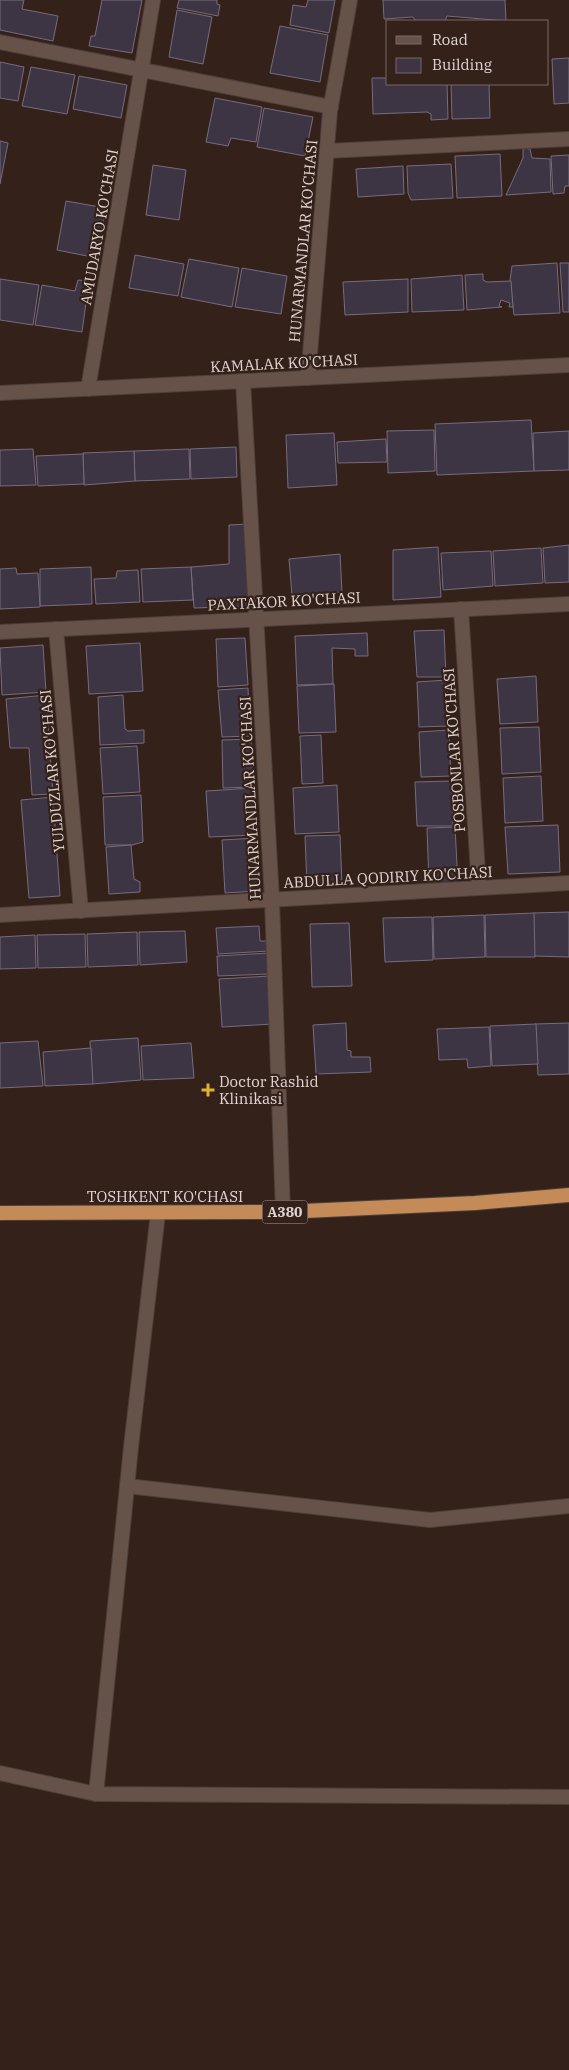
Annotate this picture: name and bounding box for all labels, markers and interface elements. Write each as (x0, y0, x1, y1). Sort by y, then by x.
legend (386, 20, 549, 85)
text: Road (432, 30, 468, 49)
text: Building (432, 55, 492, 74)
street label: HUNARMANDLAR KO'CHASI (285, 139, 321, 343)
street label: AMUDARYO KO'CHASI (76, 148, 122, 306)
street label: KAMALAK KO'CHASI (210, 350, 358, 376)
street label: PAXTAKOR KO'CHASI (207, 587, 361, 615)
street label: POSBONLAR KO'CHASI (439, 667, 469, 833)
street label: YULDUZLAR KO'CHASI (35, 689, 69, 853)
street label: HUNARMANDLAR KO'CHASI (235, 696, 265, 900)
street label: ABDULLA QODIRIY KO'CHASI (283, 862, 493, 892)
place label: Doctor Rashid Klinikasi (219, 1072, 319, 1108)
marker: Doctor Rashid Klinikasi (201, 1083, 215, 1097)
street label: TOSHKENT KO'CHASI (87, 1187, 243, 1206)
road number: A380 (262, 1200, 308, 1224)

